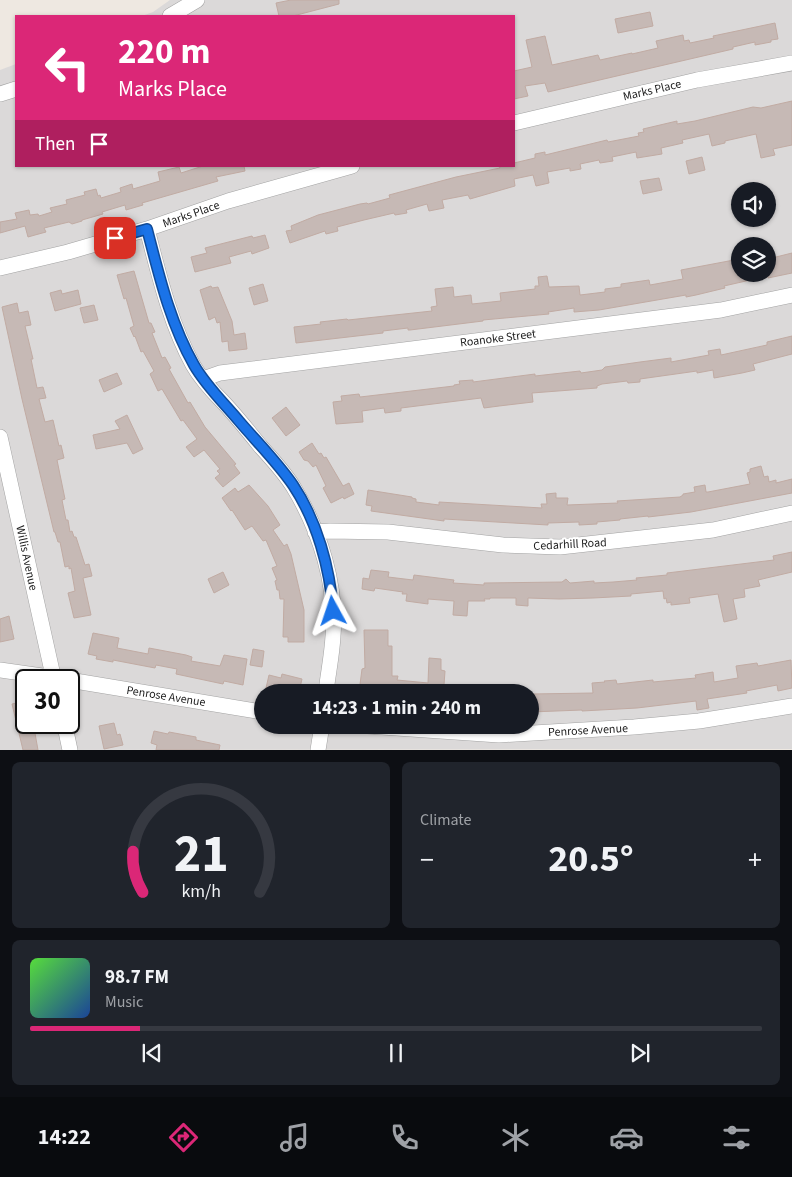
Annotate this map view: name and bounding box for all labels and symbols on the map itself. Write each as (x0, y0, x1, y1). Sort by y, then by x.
street label: Marks Place (621, 76, 683, 105)
street label: Marks Place (160, 197, 222, 232)
pin (94, 217, 136, 259)
street label: Roanoke Street (459, 325, 537, 352)
street label: Willis Avenue (11, 524, 42, 592)
street label: Cedarhill Road (533, 534, 607, 555)
position arrow (306, 584, 358, 636)
speed limit sign: 30 (15, 669, 80, 734)
street label: Penrose Avenue (125, 682, 207, 711)
street label: Penrose Avenue (548, 720, 628, 741)

